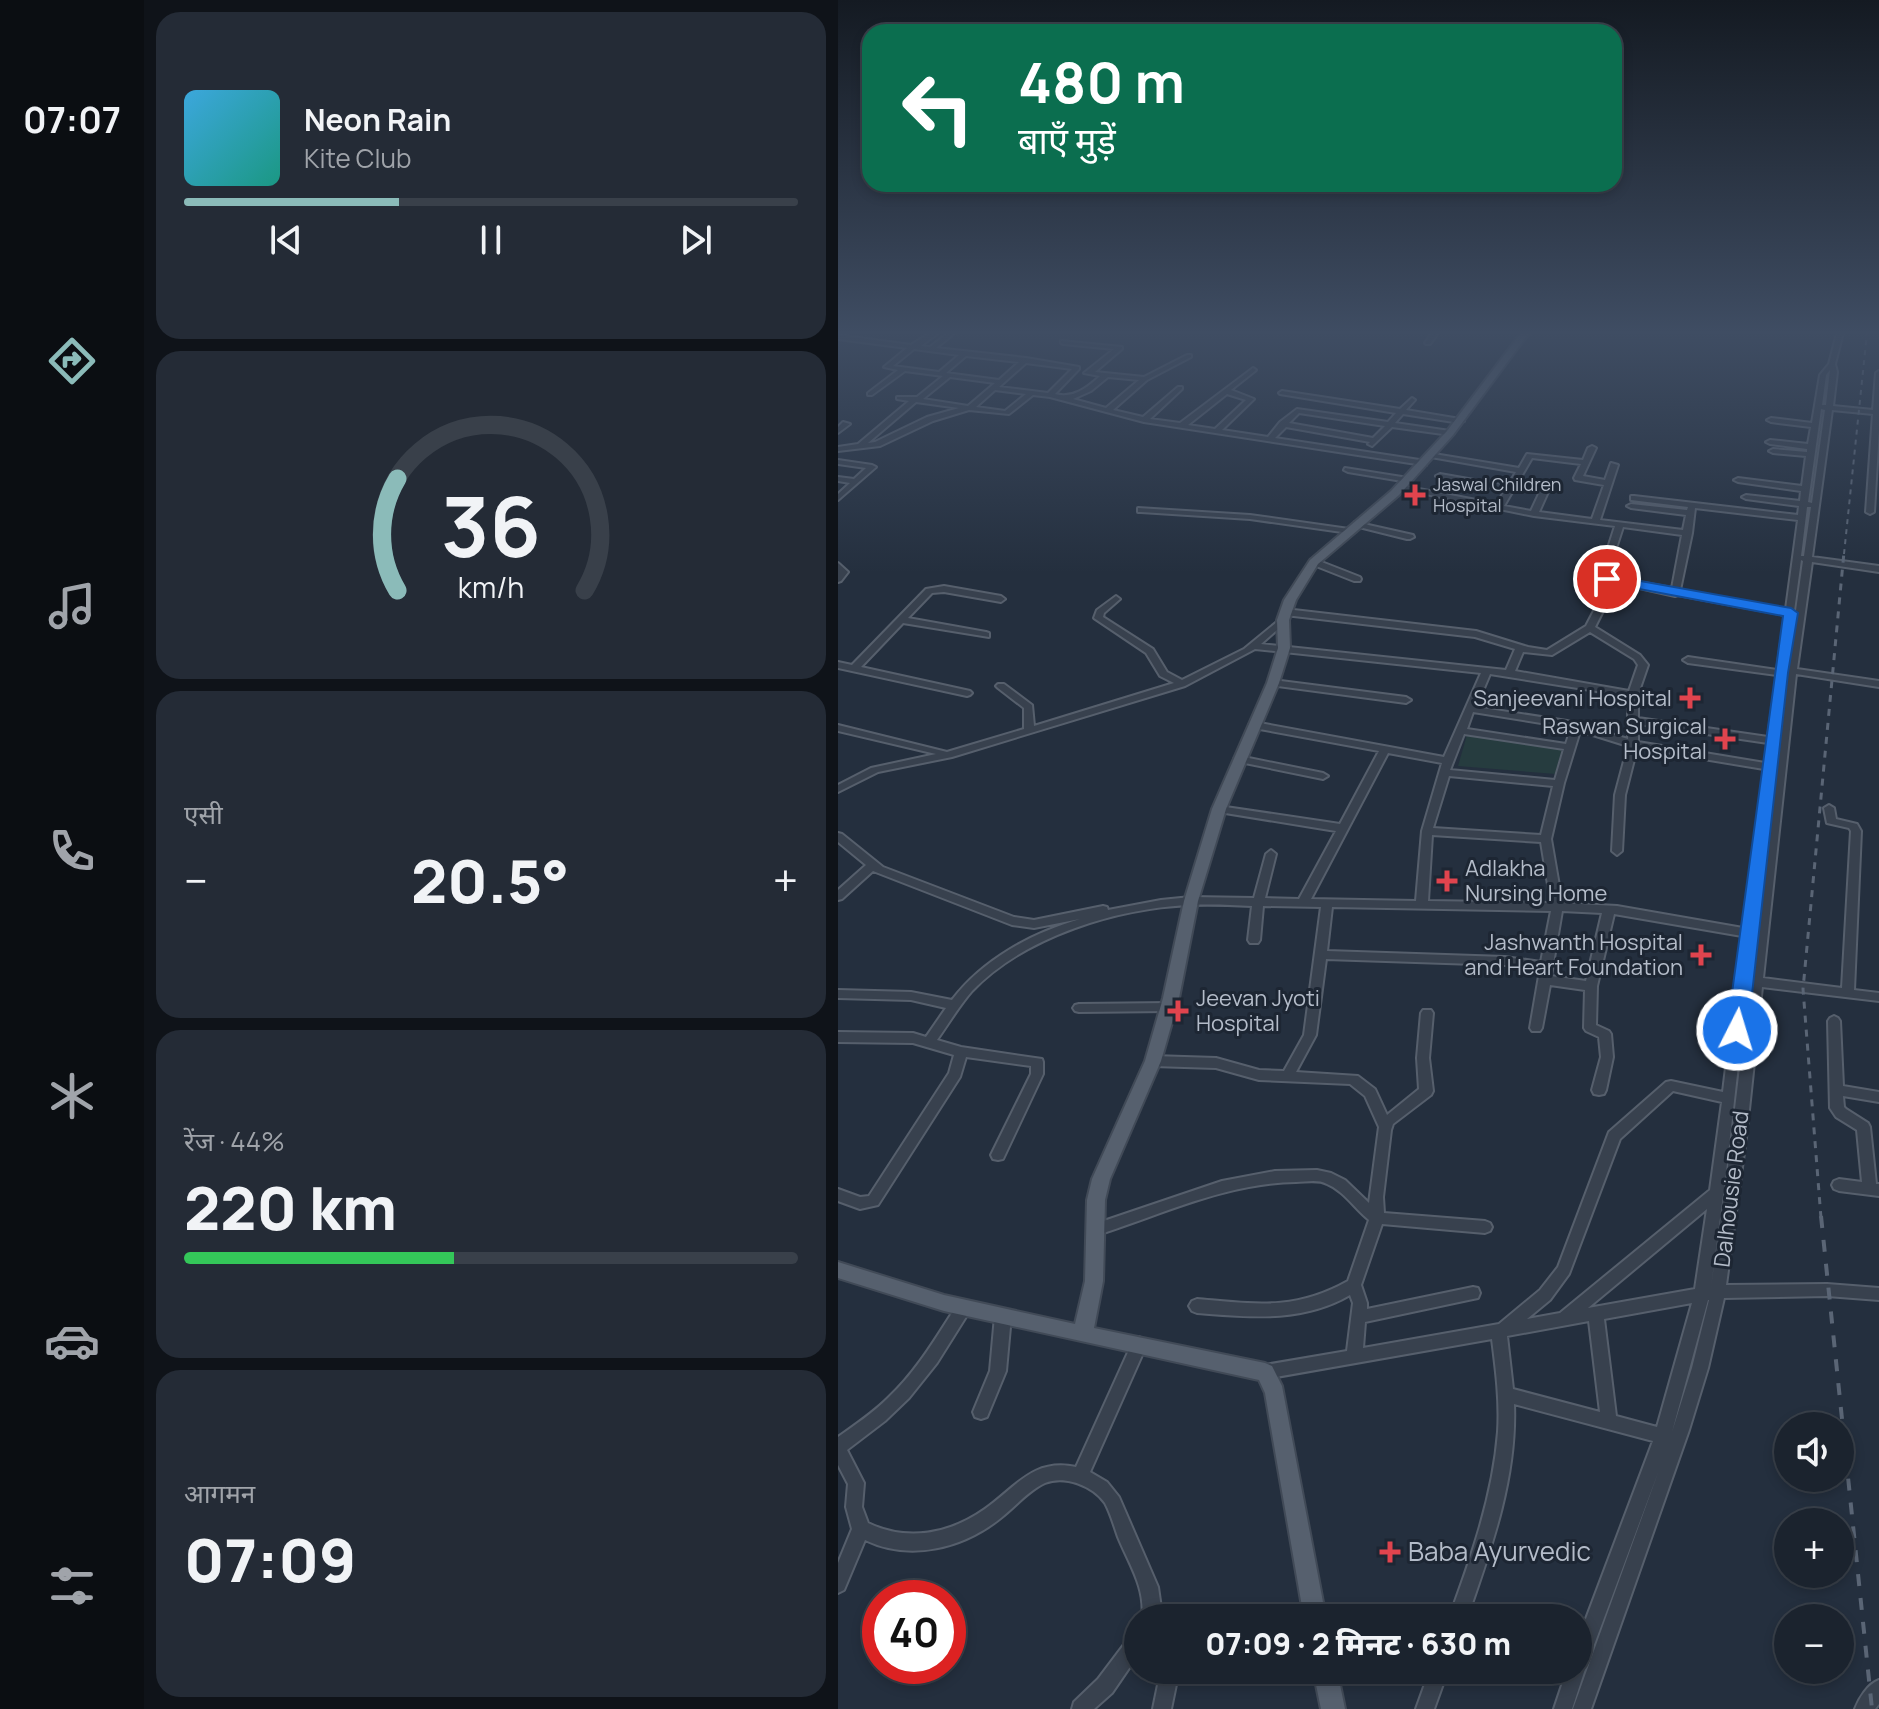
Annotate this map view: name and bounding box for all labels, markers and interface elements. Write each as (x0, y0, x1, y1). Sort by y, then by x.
text: 480 m (1018, 43, 1185, 120)
icon: left (886, 56, 990, 160)
text: 07:07 (23, 95, 121, 144)
text: Neon Rain (304, 99, 451, 140)
text: बाएँ मुड़ें (1018, 116, 1116, 165)
text: Kite Club (304, 140, 411, 176)
icon: previous (264, 218, 308, 262)
icon: pause (469, 218, 513, 262)
icon: next (674, 218, 718, 262)
icon: directions (44, 333, 100, 389)
text: 36 (441, 468, 541, 582)
place label: Jaswal Children Hospital (1433, 472, 1561, 517)
marker: Jaswal Children Hospital (1404, 484, 1426, 506)
pin (1573, 545, 1641, 613)
icon: arrive (1585, 557, 1629, 601)
text: km/h (458, 568, 524, 607)
icon: music (44, 578, 100, 634)
place label: Sanjeevani Hospital (1473, 683, 1672, 713)
marker: Sanjeevani Hospital (1679, 687, 1701, 709)
place label: Raswan Surgical Hospital (1542, 711, 1707, 766)
marker: Raswan Surgical Hospital (1714, 728, 1736, 750)
text: एसी (184, 796, 223, 832)
icon: phone (44, 823, 100, 879)
text: 20.5° (411, 839, 569, 921)
text: − (184, 850, 208, 910)
text: + (773, 850, 798, 910)
place label: Adlakha Nursing Home (1465, 853, 1607, 908)
marker: Adlakha Nursing Home (1436, 870, 1458, 892)
place label: Jashwanth Hospital and Heart Foundation (1464, 927, 1683, 982)
marker: Jashwanth Hospital and Heart Foundation (1690, 944, 1712, 966)
place label: Jeevan Jyoti Hospital (1196, 983, 1320, 1038)
position arrow (1695, 988, 1779, 1072)
marker: Jeevan Jyoti Hospital (1167, 1000, 1189, 1022)
icon: climate (44, 1068, 100, 1124)
street label: Dalhousie Road (1707, 1109, 1755, 1269)
text: रेंज · 44% (184, 1123, 285, 1159)
text: 220 km (184, 1166, 397, 1248)
icon: car (44, 1313, 100, 1369)
map controls (1774, 1412, 1854, 1684)
button: sound (1774, 1412, 1854, 1492)
text: आगमन (184, 1475, 255, 1511)
button: + (1774, 1508, 1854, 1588)
text: 07:09 (184, 1518, 356, 1600)
place label: Baba Ayurvedic (1408, 1533, 1591, 1569)
marker: Baba Ayurvedic (1379, 1541, 1401, 1563)
icon: filters (44, 1558, 100, 1614)
speed limit sign: 40 (862, 1580, 966, 1684)
button: − (1774, 1604, 1854, 1684)
text: 07:09 · 2 मिनट · 630 m (1205, 1623, 1511, 1664)

